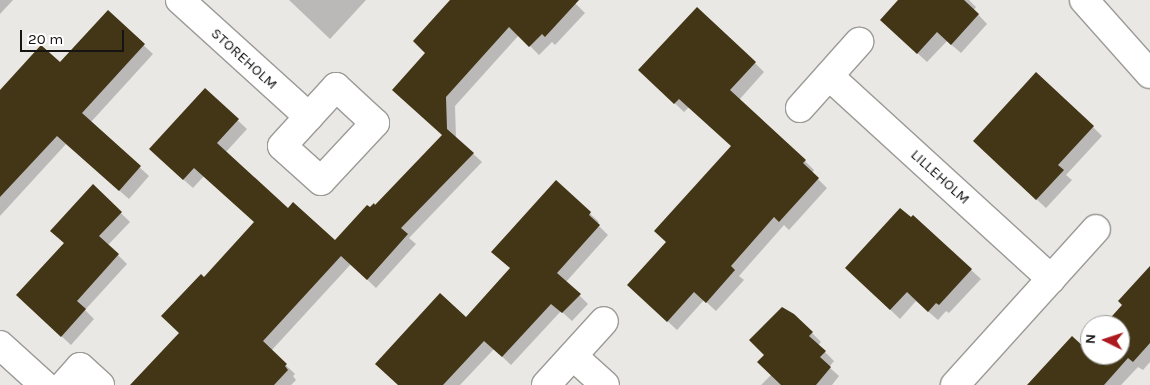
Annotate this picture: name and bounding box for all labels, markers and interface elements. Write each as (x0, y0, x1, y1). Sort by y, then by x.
scale bar (22, 20, 126, 52)
street label: STOREHOLM (207, 24, 281, 94)
text: 20 m (28, 30, 63, 48)
street label: LILLEHOLM (907, 146, 973, 208)
north arrow (1080, 315, 1130, 365)
text: N (1082, 333, 1099, 345)

